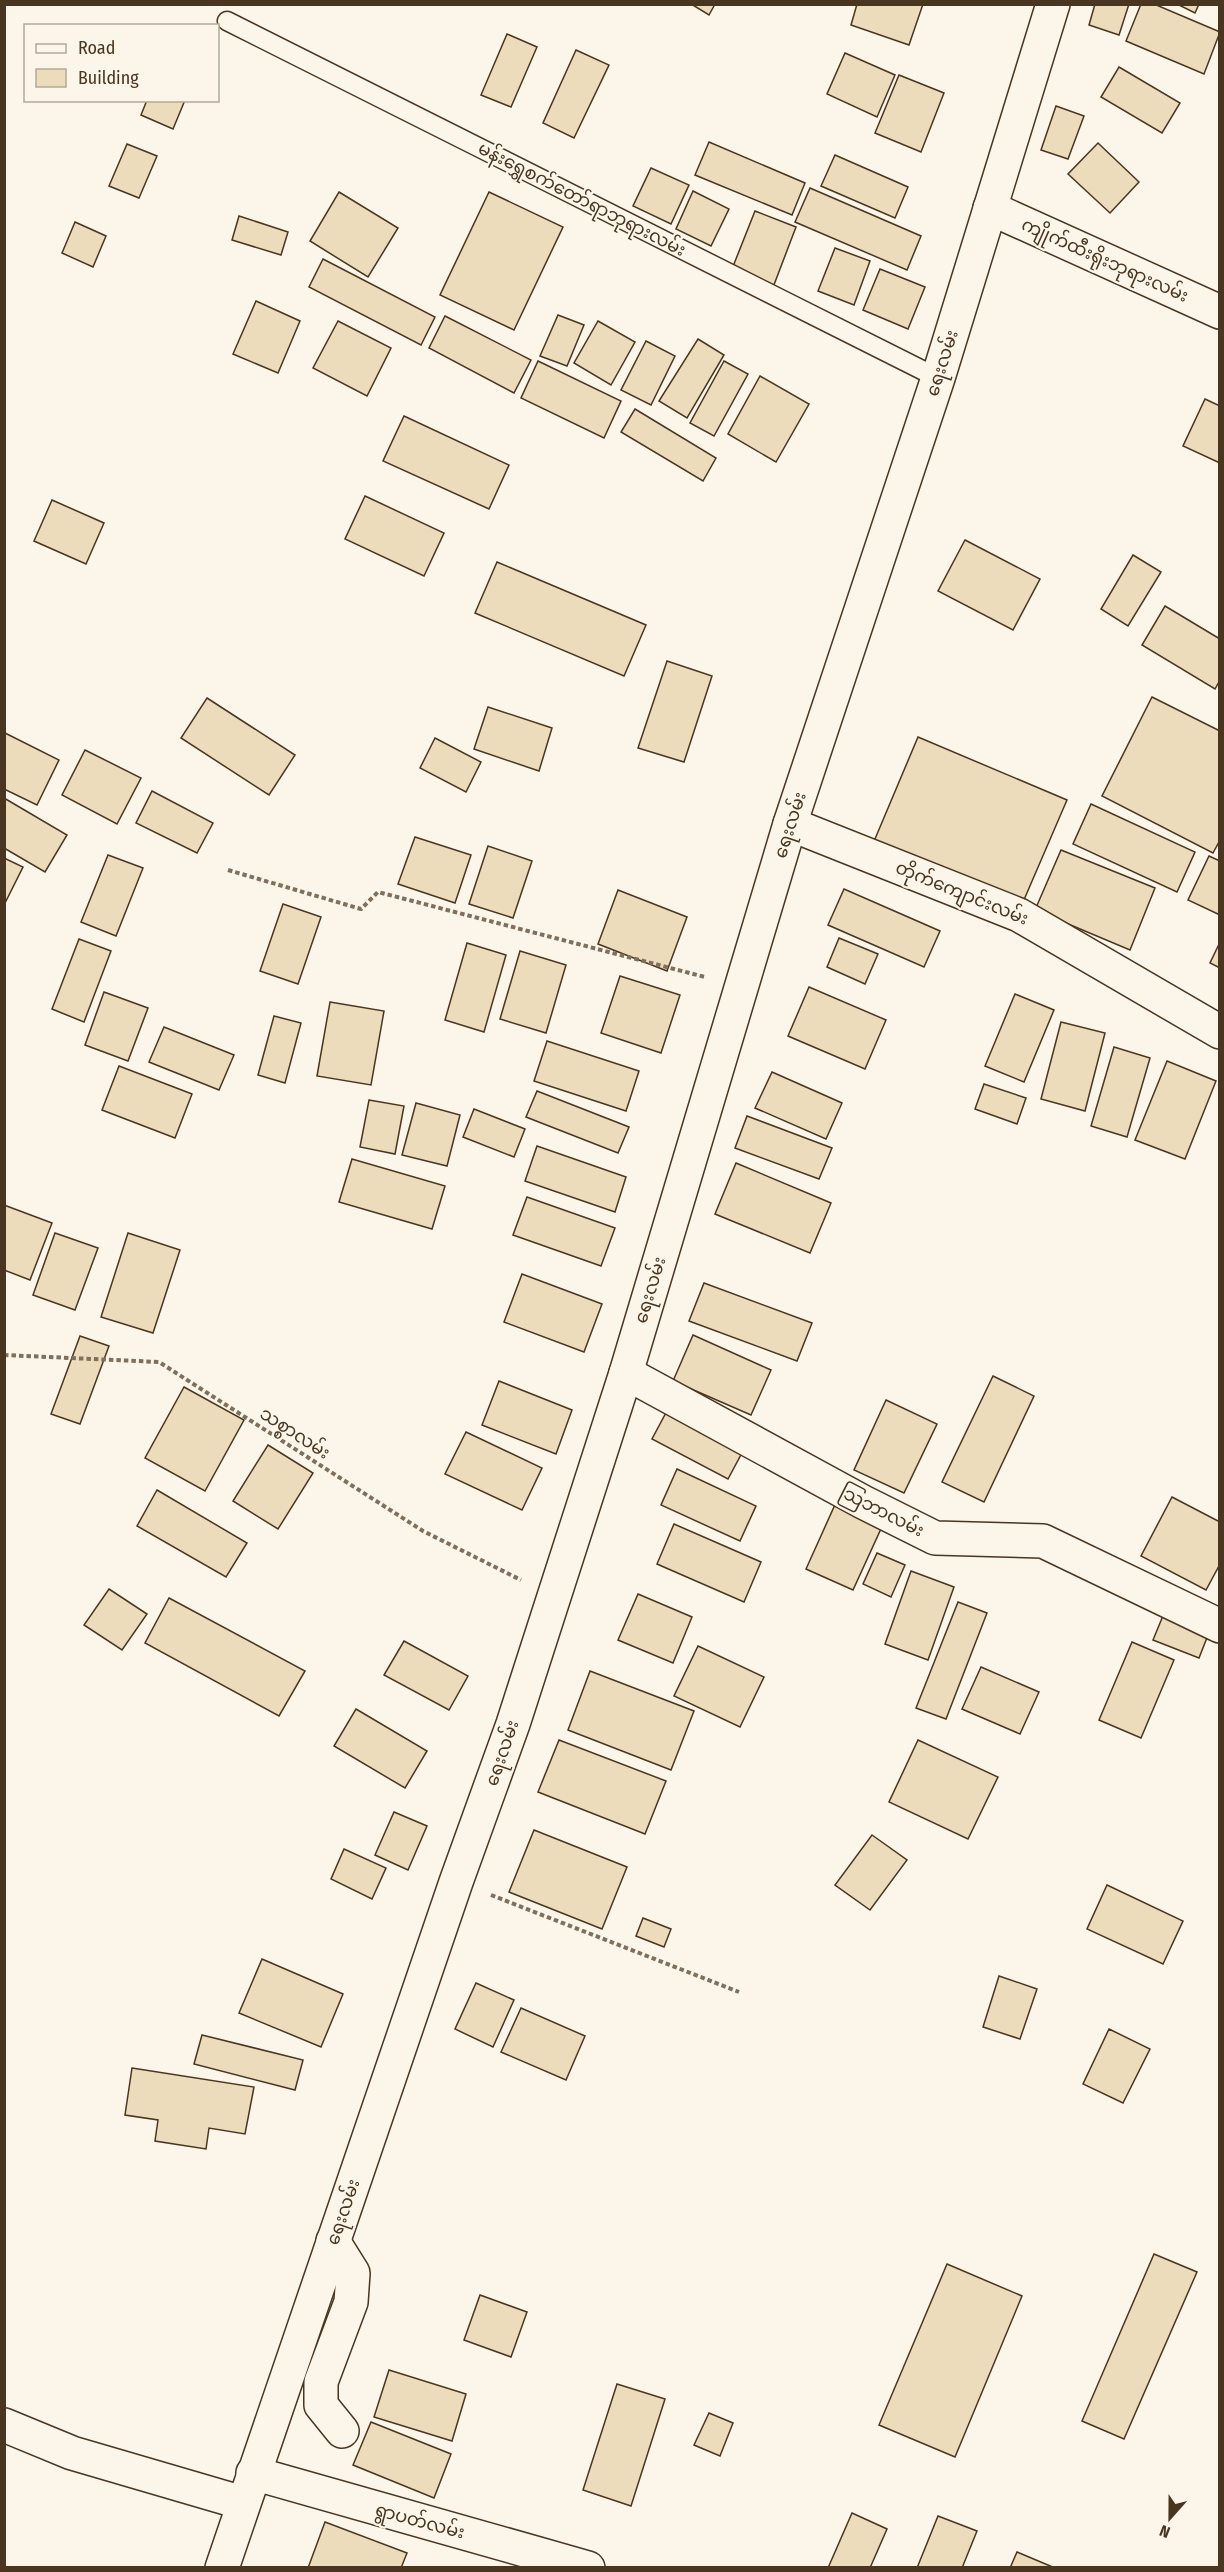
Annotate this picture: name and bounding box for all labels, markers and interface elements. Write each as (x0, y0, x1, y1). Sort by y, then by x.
legend (24, 24, 219, 102)
text: Road (78, 37, 115, 59)
text: Building (78, 67, 139, 89)
street label: မန်းရွှေစက်တော်ရာဘုရားလမ်း (473, 135, 691, 265)
street label: ကျိုက်ထီးရိုးဘုရားလမ်း (1016, 211, 1193, 310)
street label: ရေးလမ်း (919, 326, 967, 400)
street label: ရေးလမ်း (767, 788, 815, 862)
street label: တိုက်ကျောင်းလမ်း (891, 854, 1033, 933)
street label: ရေးလမ်း (628, 1253, 674, 1327)
street label: သစ္စာလမ်း (253, 1401, 335, 1468)
street label: သြဘာလမ်း (834, 1479, 929, 1545)
street label: ရေးလမ်း (479, 1716, 527, 1790)
street label: ရေးလမ်း (320, 2175, 368, 2249)
north arrow (1140, 2488, 1200, 2548)
street label: ရွာပတ်လမ်း (372, 2497, 468, 2547)
text: N (1157, 2521, 1173, 2542)

